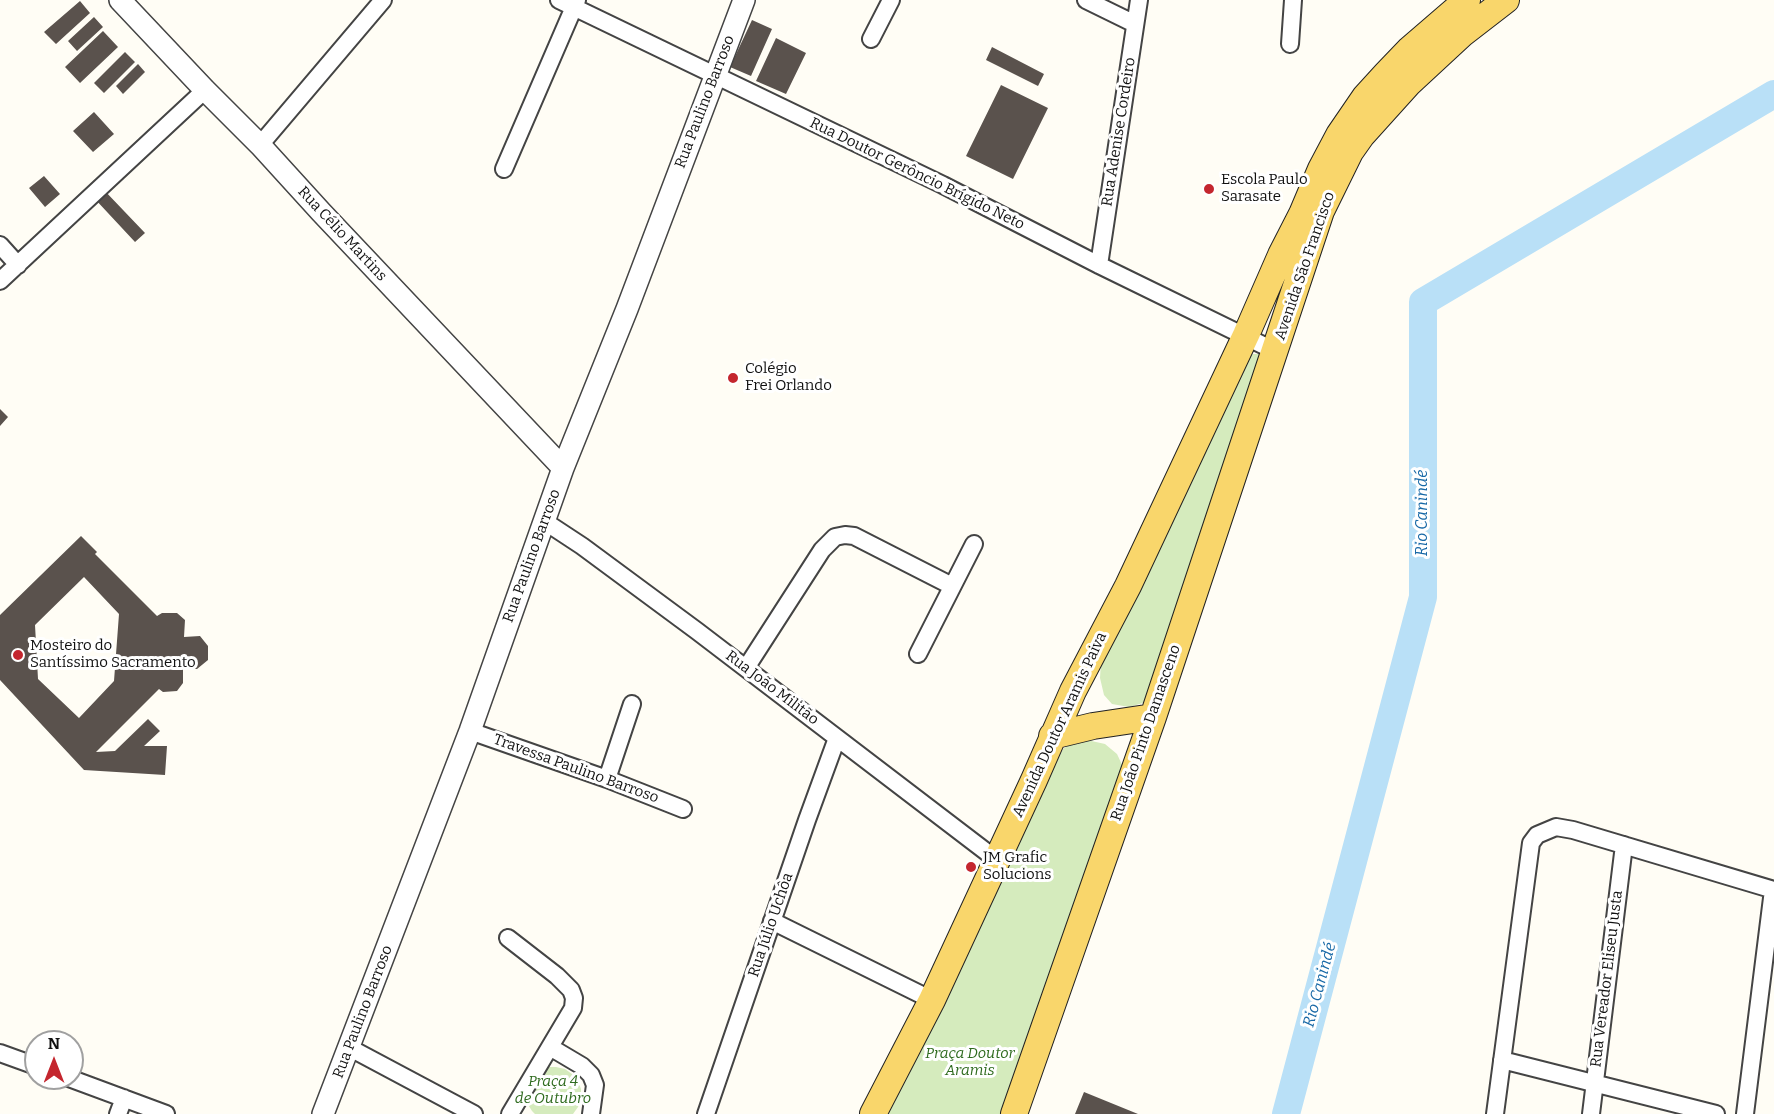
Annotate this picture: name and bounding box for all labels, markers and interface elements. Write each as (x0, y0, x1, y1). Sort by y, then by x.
street label: Rua Paulino Barroso (671, 33, 739, 171)
street label: Rua Adenise Cordeiro (1098, 56, 1140, 208)
street label: Rua Doutor Gerôncio Brígido Neto (807, 114, 1027, 234)
place label: Escola Paulo Sarasate (1221, 171, 1308, 206)
marker: Escola Paulo Sarasate (1202, 182, 1216, 196)
street label: Rua Célio Martins (294, 183, 390, 285)
street label: Avenida São Francisco (1271, 190, 1339, 342)
place label: Colégio Frei Orlando (745, 360, 832, 395)
marker: Colégio Frei Orlando (726, 371, 740, 385)
water label: Rio Canindé (1413, 470, 1433, 556)
street label: Rua Paulino Barroso (499, 487, 565, 625)
street label: Avenida Doutor Aramis Paiva (1009, 630, 1111, 820)
place label: Mosteiro do Santíssimo Sacramento (30, 637, 196, 672)
street label: Rua João Pinto Damasceno (1107, 643, 1185, 823)
street label: Rua João Militão (722, 647, 822, 729)
marker: Mosteiro do Santíssimo Sacramento (11, 648, 25, 662)
street label: Travessa Paulino Barroso (491, 731, 661, 807)
place label: JM Grafic Solucions (983, 849, 1051, 884)
marker: JM Grafic Solucions (964, 860, 978, 874)
street label: Rua Júlio Uchôa (745, 870, 797, 980)
street label: Rua Vereador Eliseu Justa (1587, 890, 1627, 1068)
water label: Rio Canindé (1300, 941, 1340, 1029)
street label: Rua Paulino Barroso (329, 943, 397, 1081)
north arrow (24, 1030, 84, 1090)
text: N (48, 1034, 60, 1053)
park label: Praça Doutor Aramis (925, 1045, 1015, 1080)
park label: Praça 4 de Outubro (515, 1073, 591, 1108)

